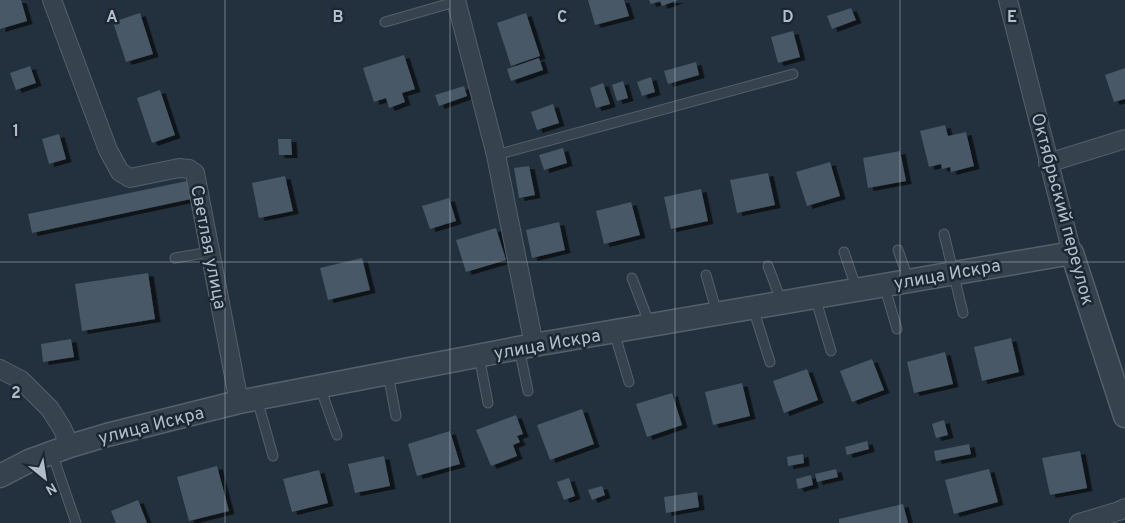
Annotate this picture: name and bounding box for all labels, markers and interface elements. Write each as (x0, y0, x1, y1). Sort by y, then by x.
text: A (106, 8, 118, 28)
text: B (332, 8, 344, 28)
text: C (557, 8, 567, 28)
text: D (782, 8, 794, 28)
text: E (1007, 8, 1017, 28)
street label: Октябрьский переулок (1025, 111, 1098, 308)
text: 1 (13, 122, 19, 142)
street label: Светлая улица (184, 183, 231, 311)
street label: улица Искра (892, 255, 1002, 296)
street label: улица Искра (492, 325, 602, 366)
text: 2 (11, 384, 21, 404)
street label: улица Искра (96, 402, 207, 451)
north arrow (20, 453, 70, 503)
text: N (42, 478, 59, 498)

